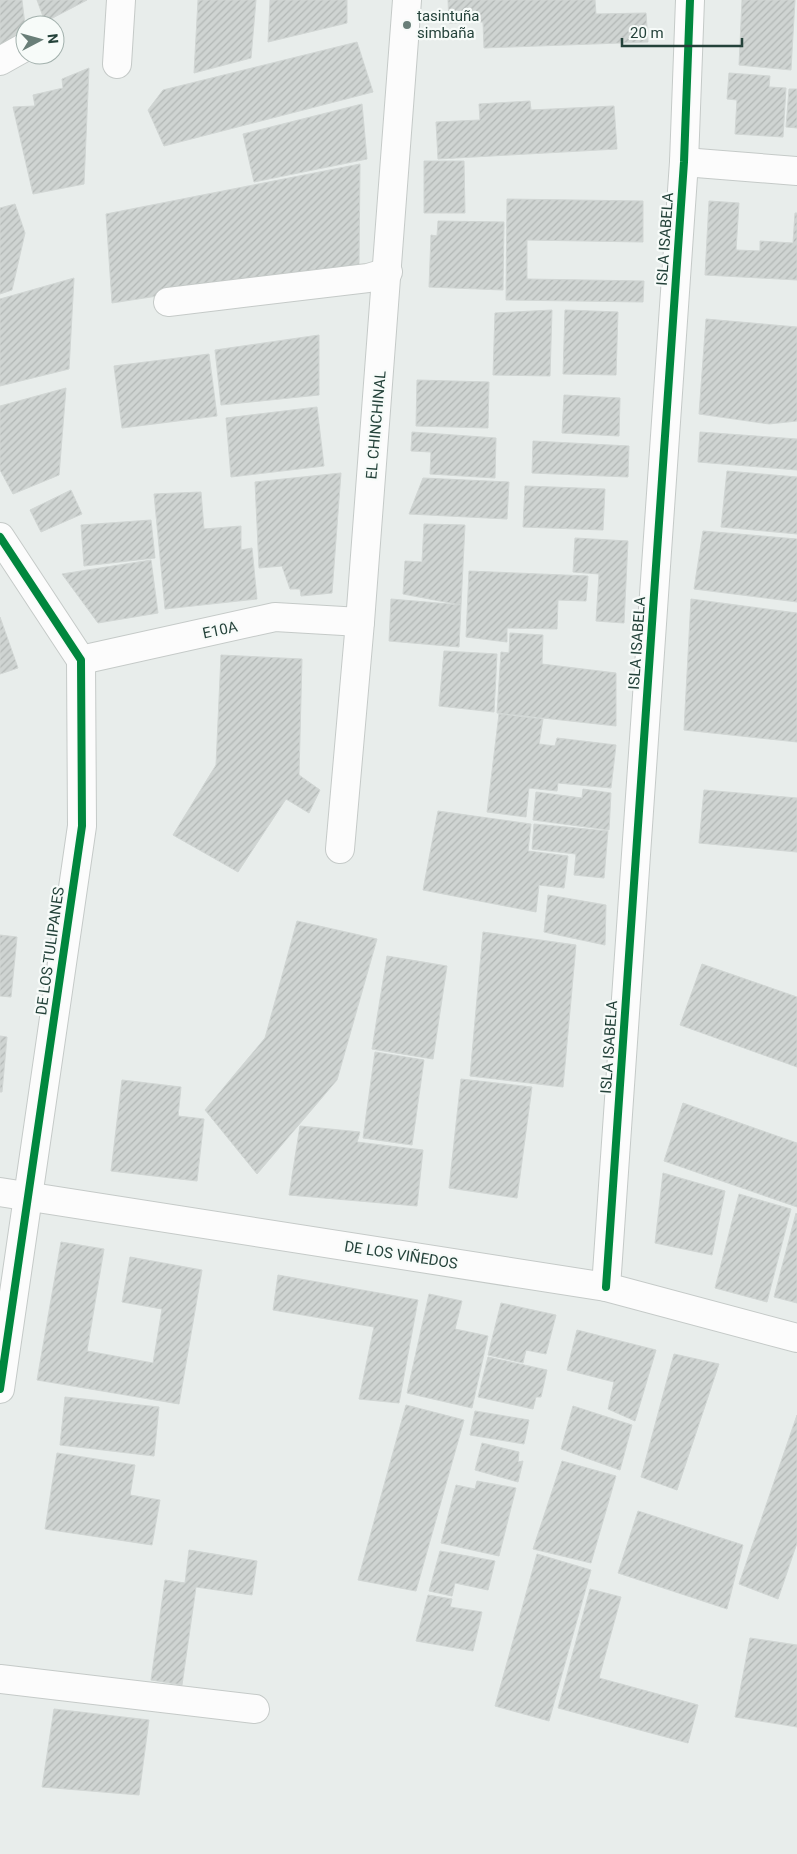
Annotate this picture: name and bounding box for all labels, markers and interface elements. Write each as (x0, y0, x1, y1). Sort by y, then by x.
place label: tasintuña simbaña (417, 7, 479, 42)
north arrow (15, 15, 65, 65)
scale bar (622, 15, 742, 47)
marker: tasintuña simbaña (401, 19, 413, 31)
text: 20 m (630, 24, 664, 42)
text: N (44, 33, 61, 44)
street label: ISLA ISABELA (653, 192, 677, 286)
street label: EL CHINCHINAL (362, 370, 390, 480)
street label: ISLA ISABELA (625, 596, 649, 690)
street label: E10A (201, 617, 239, 642)
street label: DE LOS TULIPANES (32, 886, 68, 1016)
street label: ISLA ISABELA (597, 1000, 621, 1094)
street label: DE LOS VIÑEDOS (343, 1237, 459, 1273)

